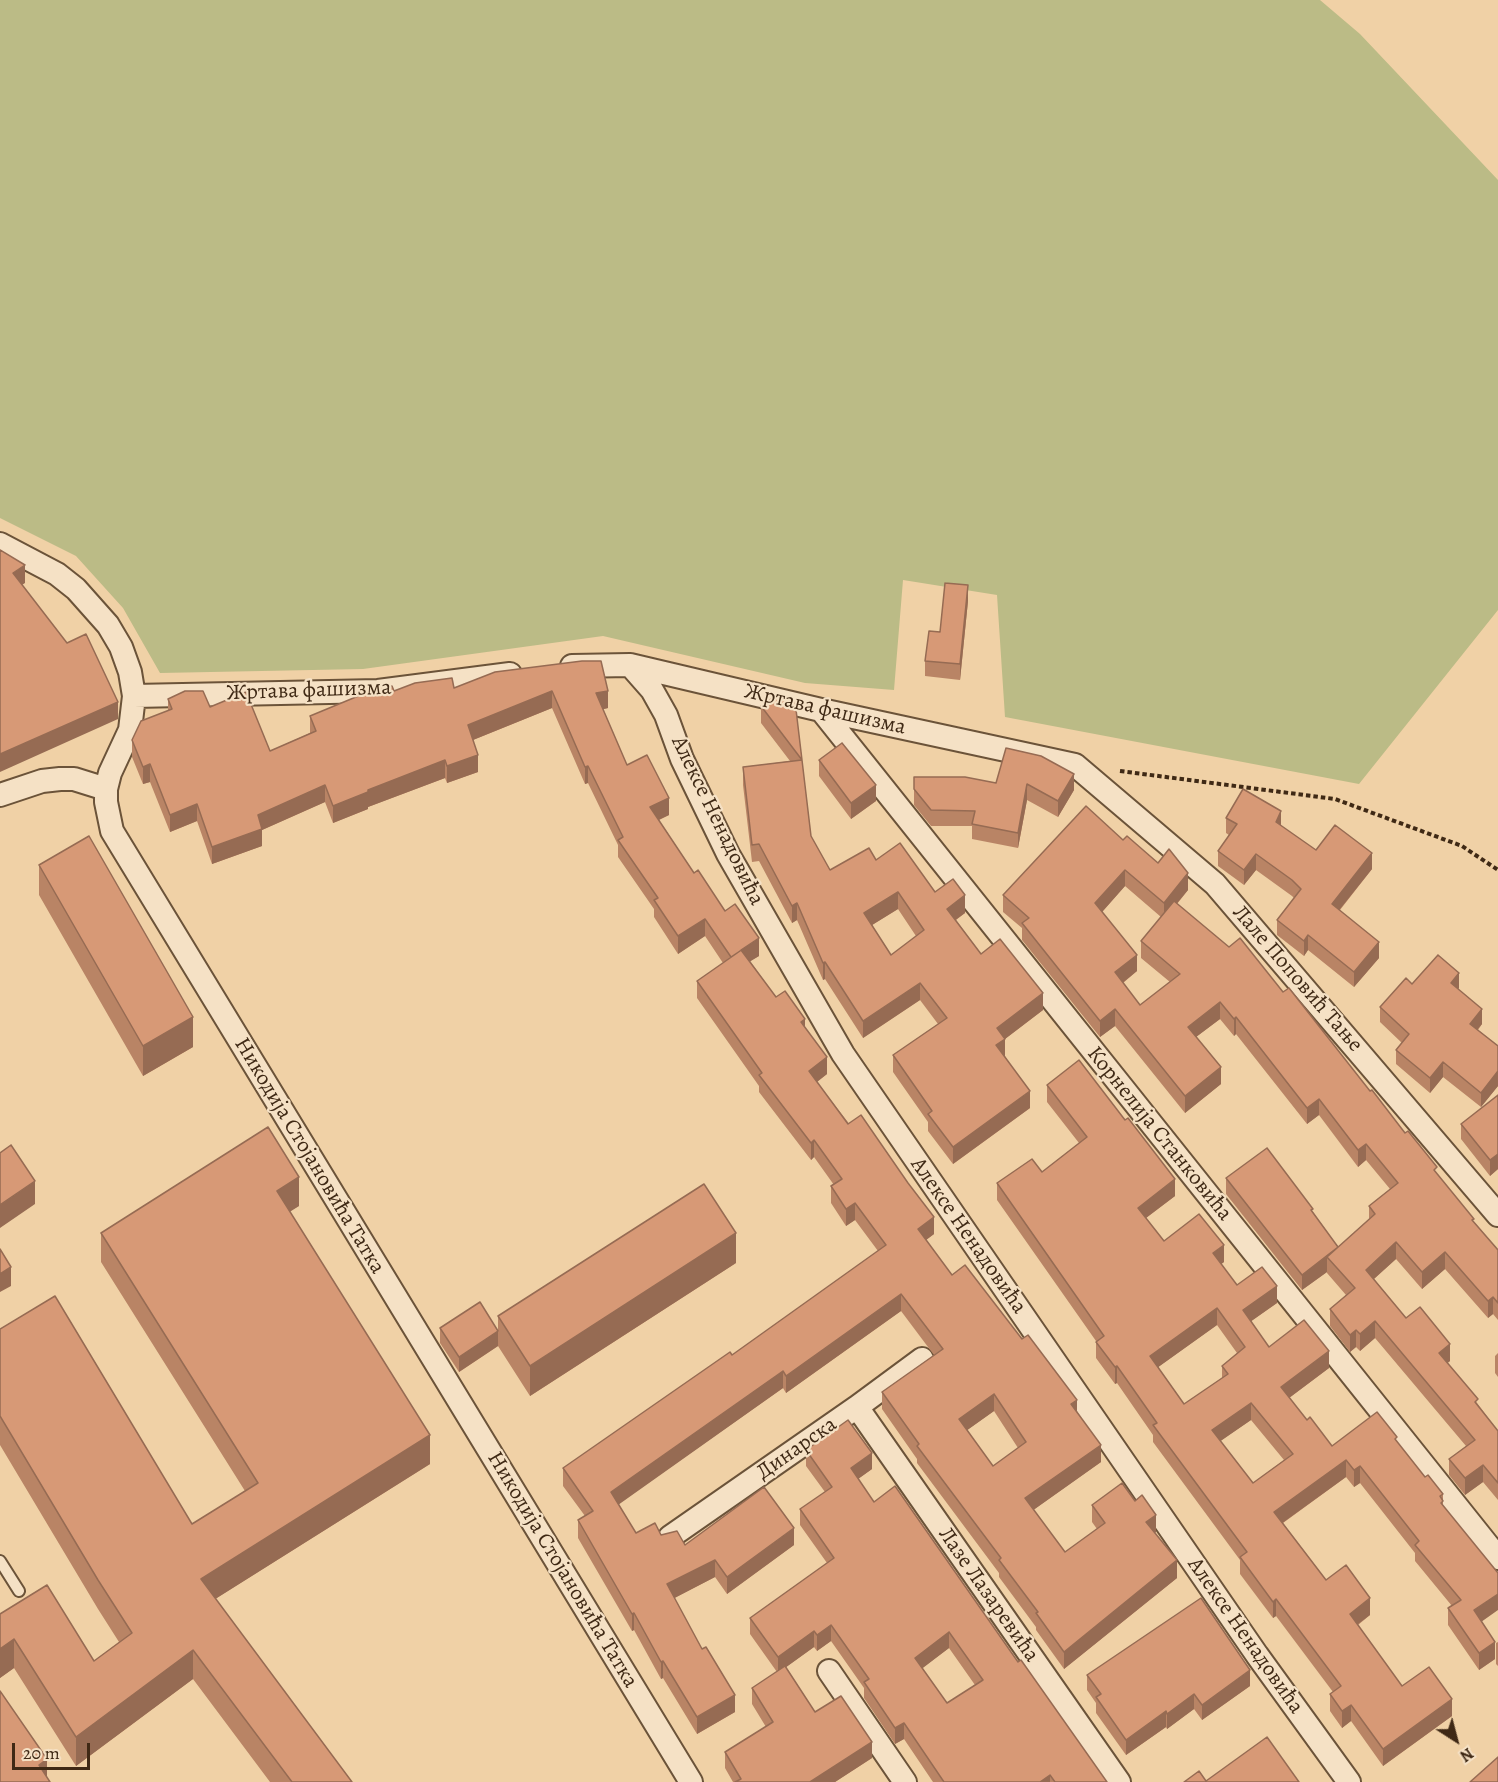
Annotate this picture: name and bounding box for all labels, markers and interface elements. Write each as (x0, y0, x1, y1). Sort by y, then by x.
street label: Жртава фашизма (226, 675, 392, 707)
street label: Жртава фашизма (742, 679, 908, 741)
street label: Алексе Ненадовића (665, 732, 769, 910)
street label: Лале Поповић Тање (1226, 900, 1368, 1058)
street label: Никодија Стојановића Татка (228, 1033, 390, 1279)
street label: Корнелија Станковића (1081, 1042, 1237, 1226)
street label: Алексе Ненадовића (904, 1153, 1032, 1319)
street label: Динарска (752, 1412, 842, 1486)
street label: Никодија Стојановића Татка (481, 1447, 643, 1693)
street label: Лазе Лазаревића (932, 1523, 1044, 1667)
street label: Алексе Ненадовића (1181, 1553, 1309, 1719)
north arrow (1426, 1710, 1486, 1770)
scale bar (15, 1731, 93, 1769)
text: 20 m (23, 1741, 60, 1765)
text: N (1455, 1742, 1478, 1767)

